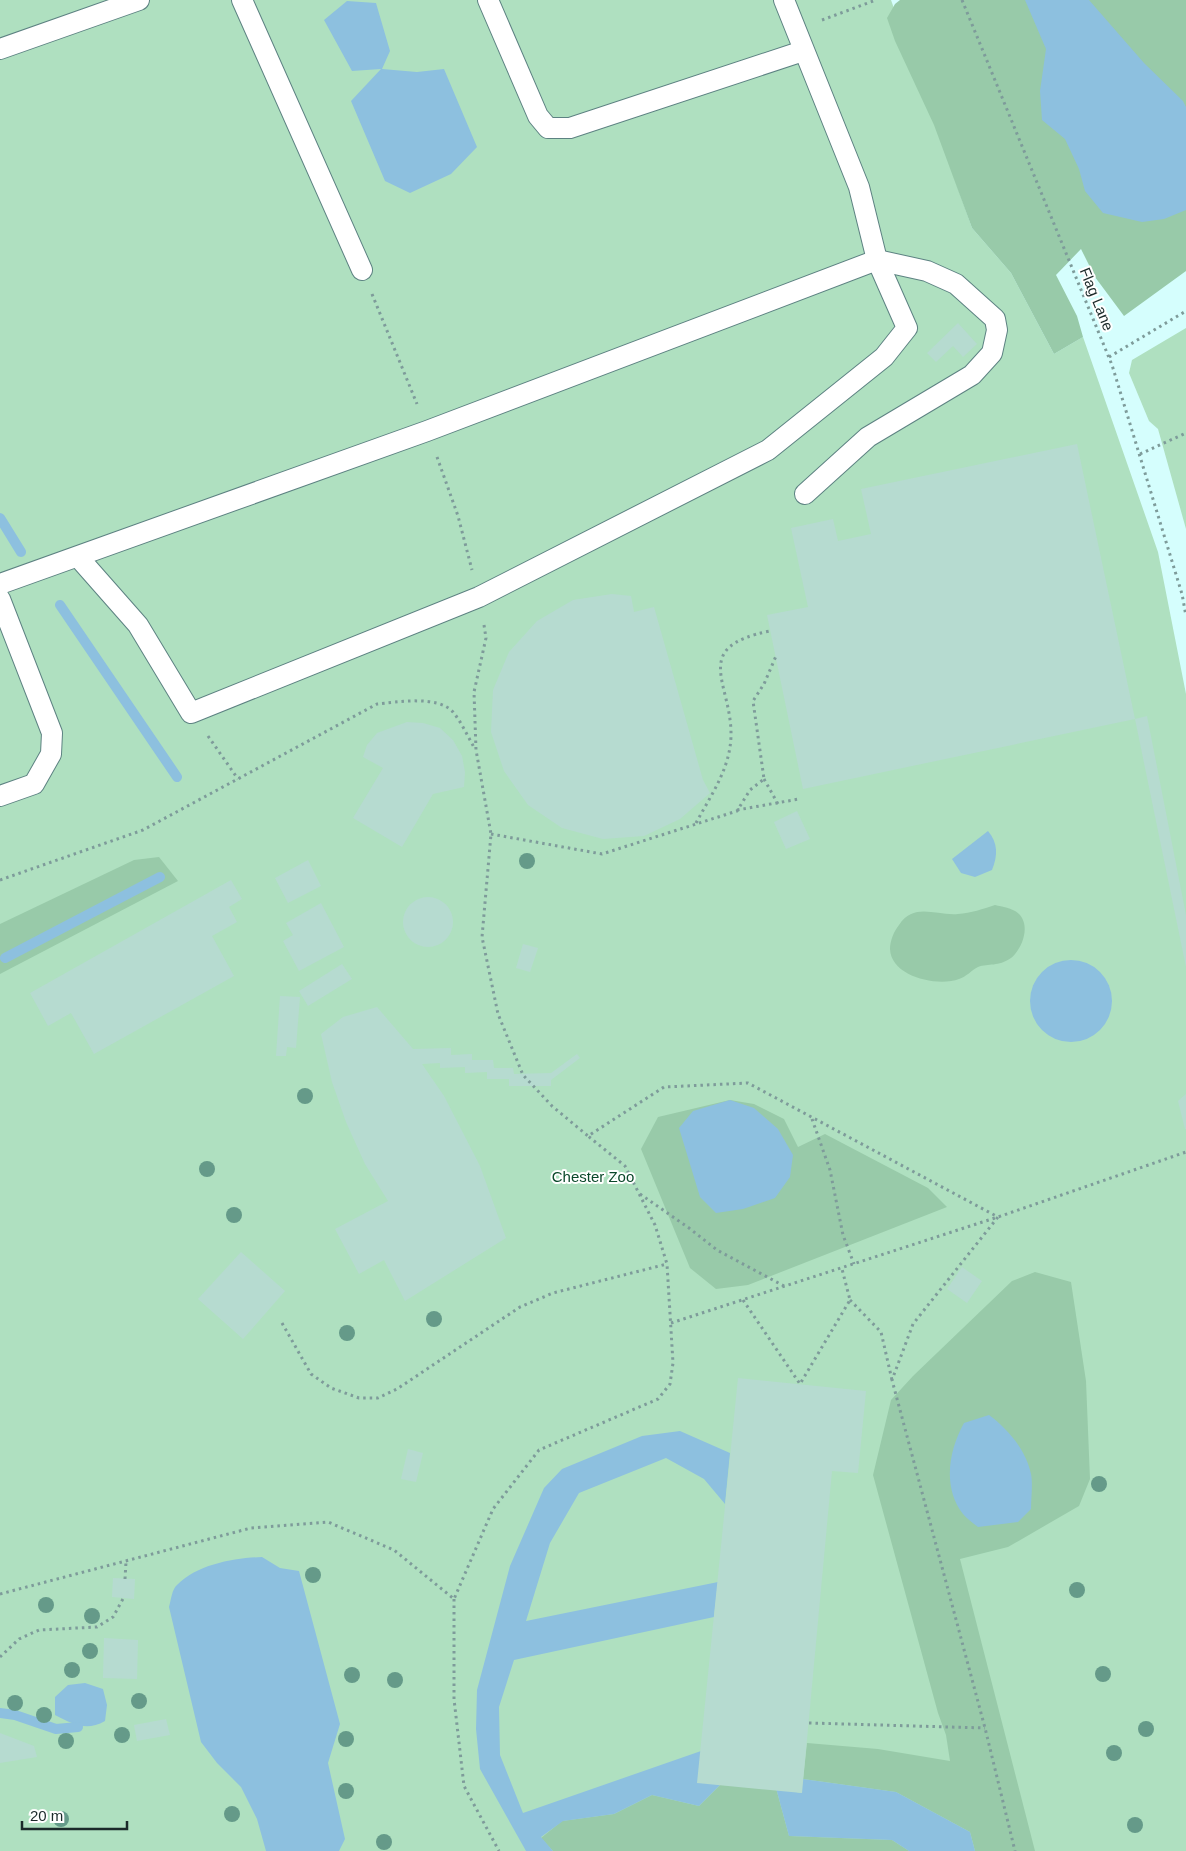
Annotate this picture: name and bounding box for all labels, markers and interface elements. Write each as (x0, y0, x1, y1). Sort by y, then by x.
street label: Flag Lane (1077, 265, 1117, 333)
park label: Chester Zoo (552, 1168, 634, 1185)
scale bar (22, 1798, 128, 1830)
text: 20 m (30, 1807, 63, 1824)

